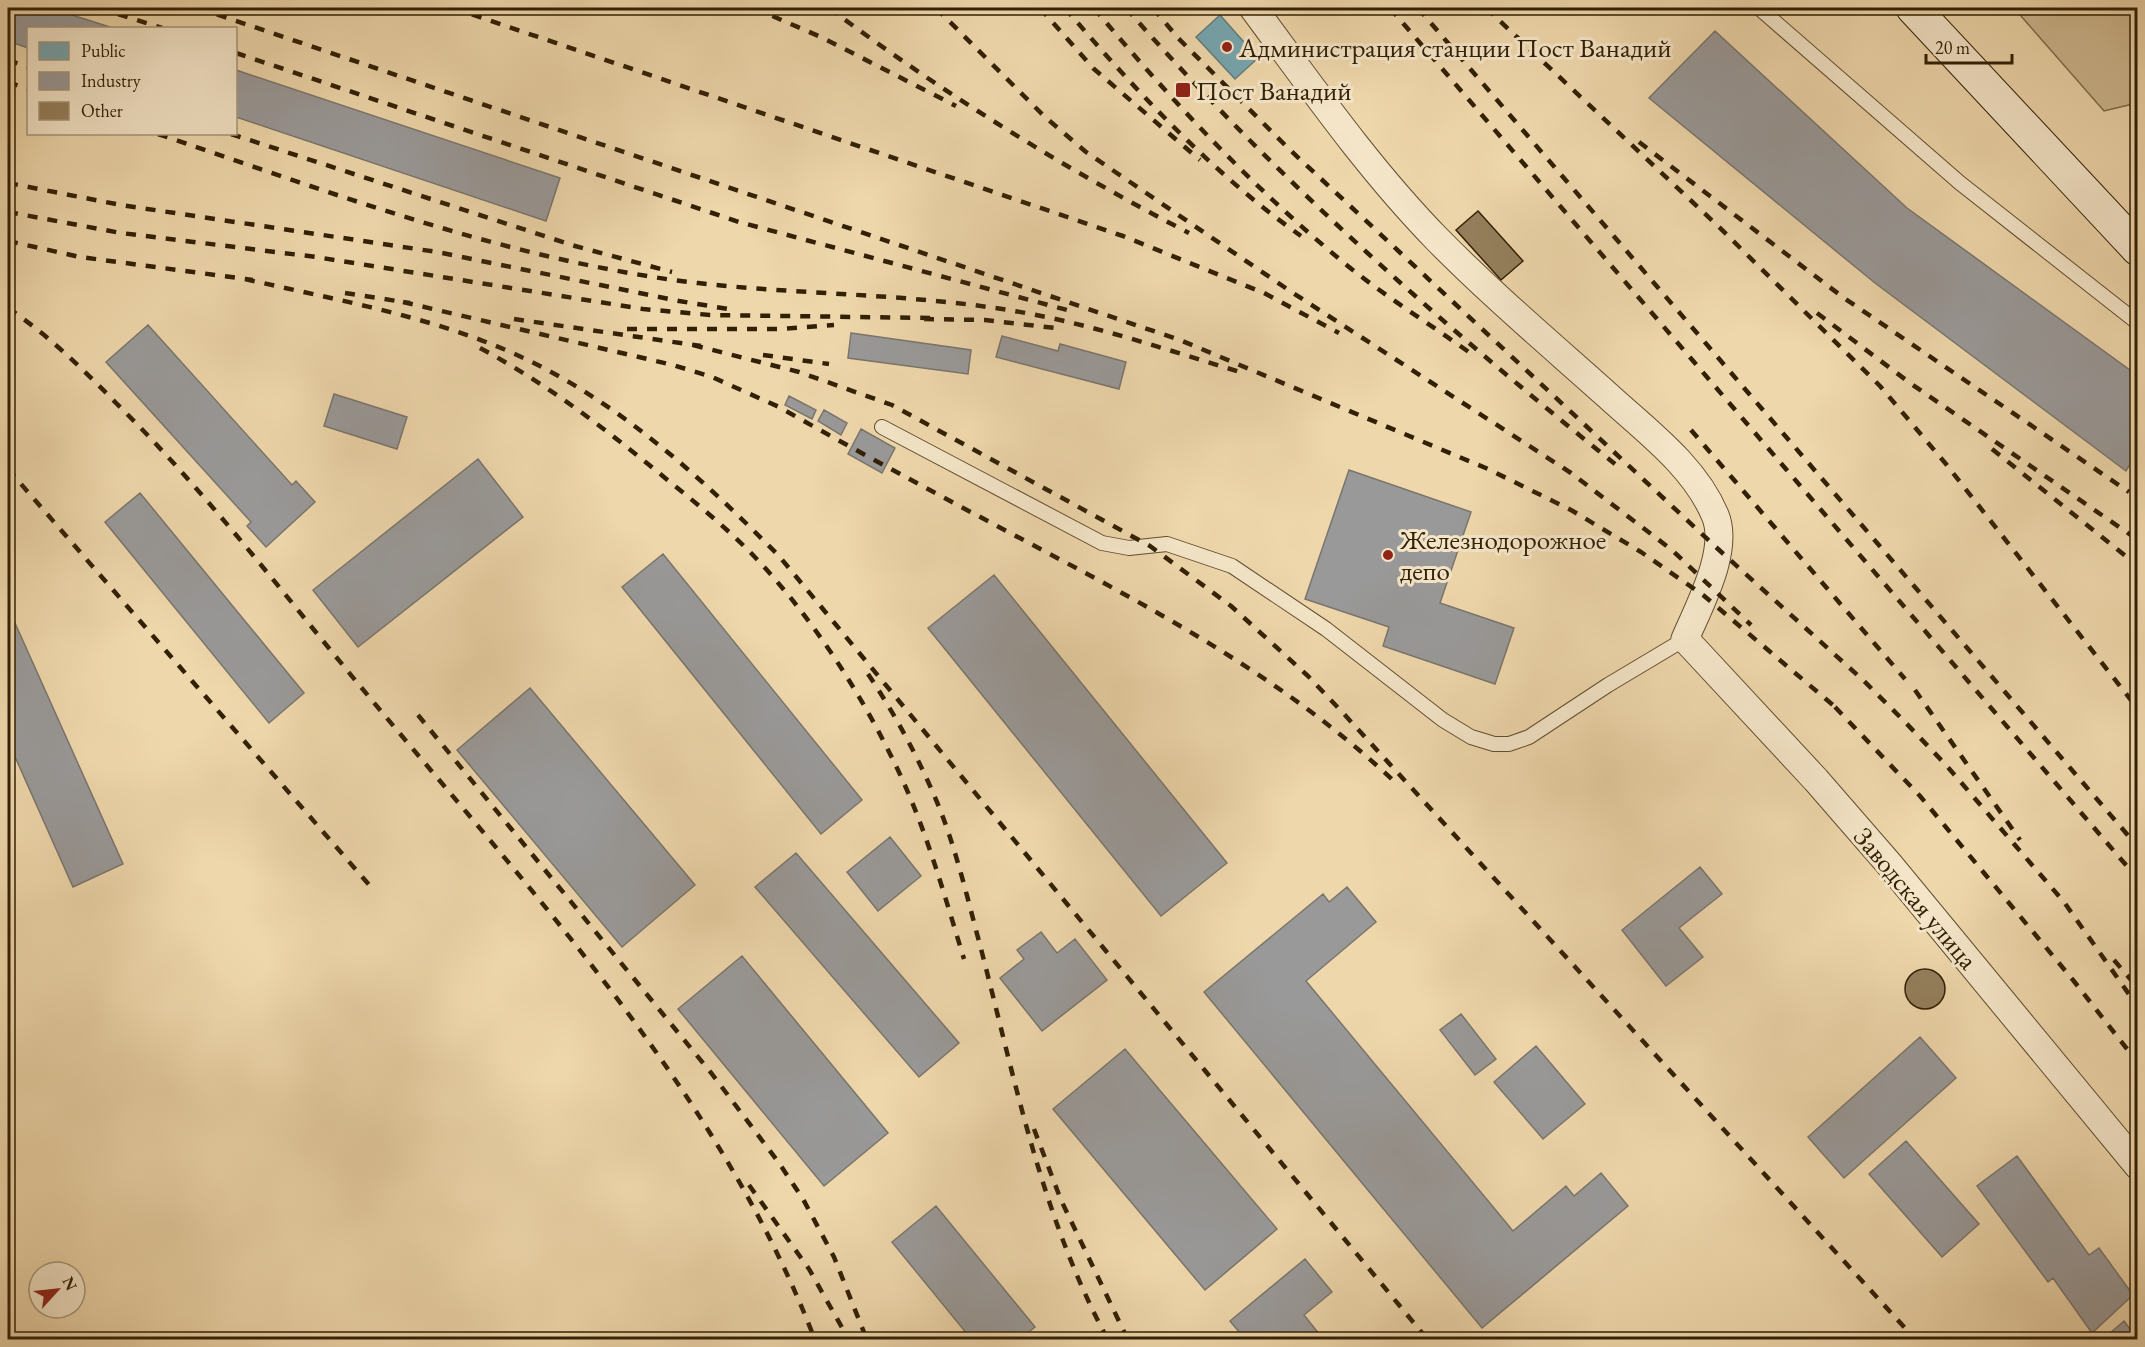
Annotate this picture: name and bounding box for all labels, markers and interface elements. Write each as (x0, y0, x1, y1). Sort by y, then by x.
legend (27, 27, 237, 135)
scale bar (1926, 27, 2012, 65)
place label: Администрация станции Пост Ванадий (1238, 30, 1671, 65)
text: 20 m (1935, 36, 1970, 59)
text: Public (81, 39, 125, 62)
marker: Администрация станции Пост Ванадий (1220, 40, 1234, 54)
text: Industry (81, 69, 141, 92)
place label: Пост Ванадий (1196, 73, 1351, 108)
marker: Пост Ванадий (1174, 81, 1192, 99)
text: Other (81, 99, 123, 122)
place label: Железнодорожное депо (1399, 522, 1606, 588)
marker: Железнодорожное депо (1381, 548, 1395, 562)
street label: Заводская улица (1846, 820, 1986, 977)
north arrow (27, 1260, 87, 1320)
text: N (58, 1273, 82, 1294)

